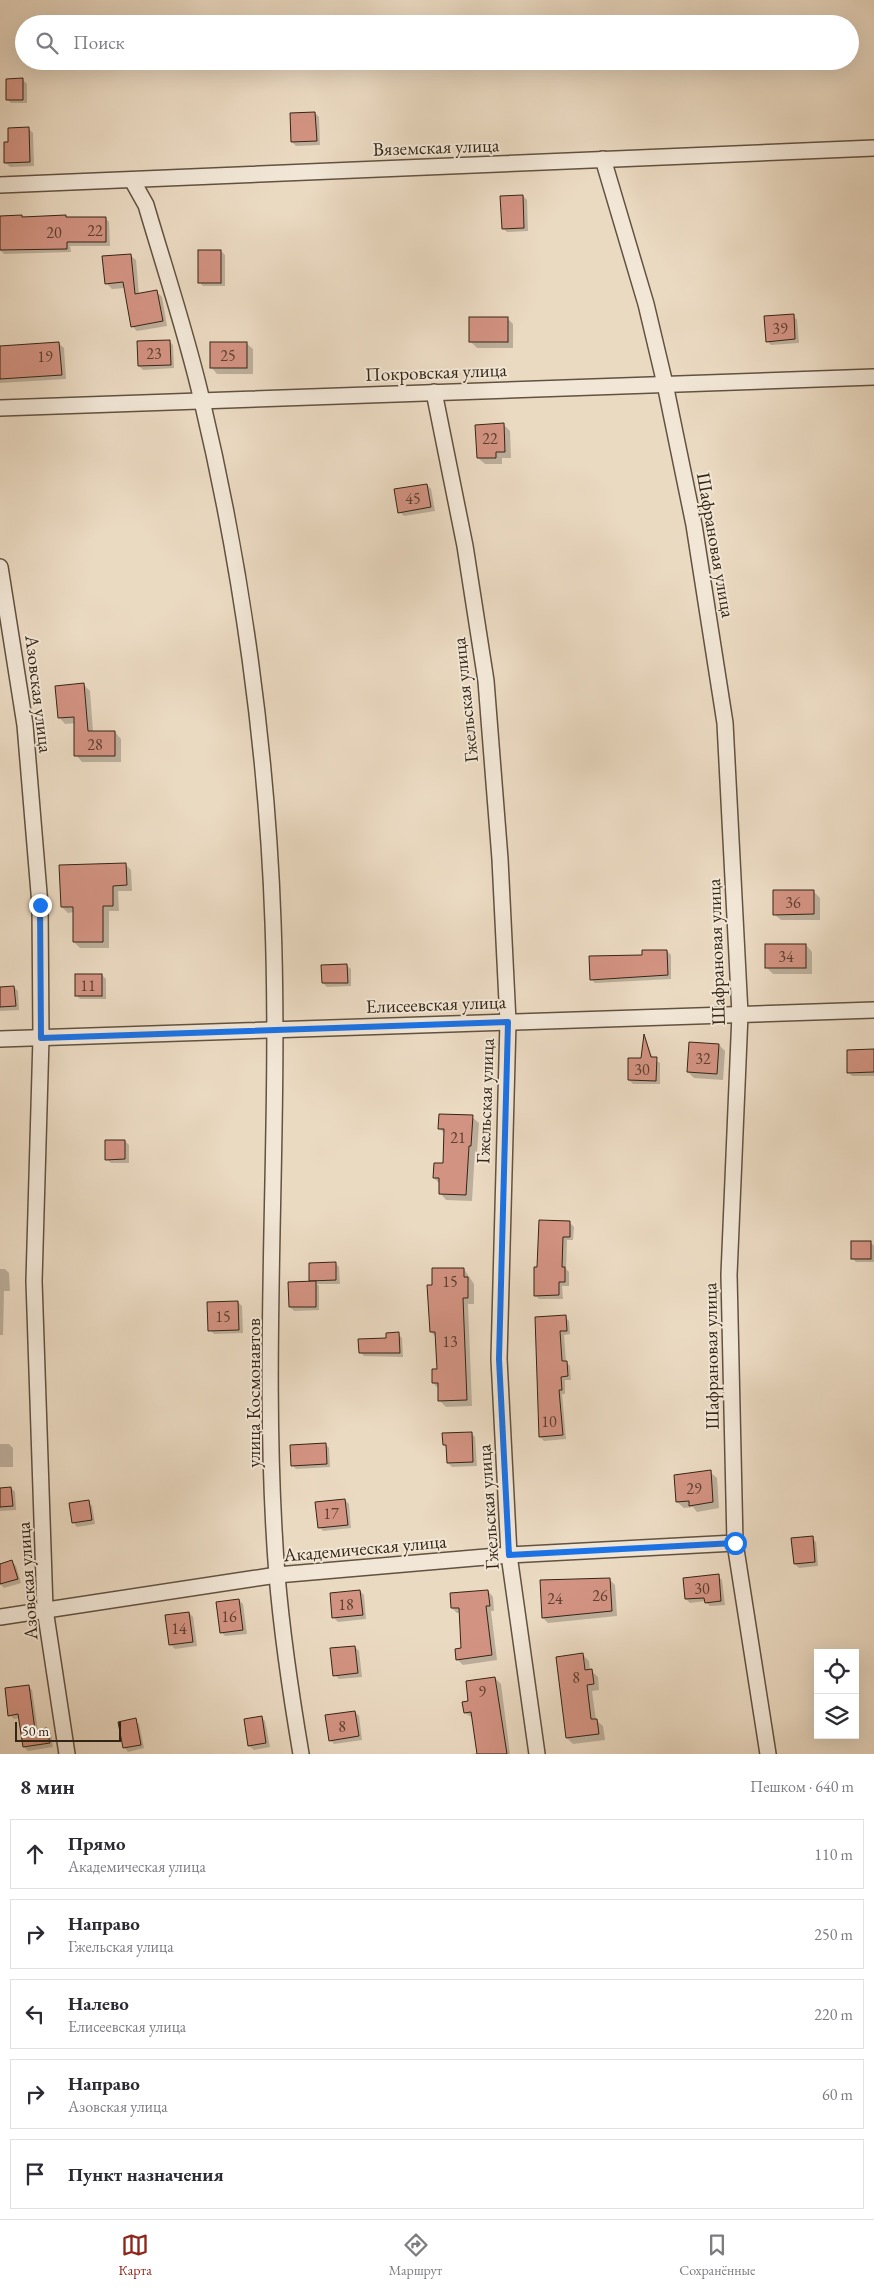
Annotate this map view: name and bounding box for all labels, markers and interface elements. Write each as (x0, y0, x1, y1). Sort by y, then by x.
search box (15, 15, 859, 70)
icon: search (33, 29, 61, 57)
text: Поиск (73, 30, 125, 55)
street label: Вяземская улица (372, 132, 500, 162)
house number: 22 (87, 220, 103, 241)
house number: 20 (46, 222, 62, 243)
house number: 39 (772, 318, 788, 339)
house number: 23 (146, 343, 162, 364)
house number: 25 (220, 345, 236, 366)
house number: 19 (37, 346, 53, 367)
street label: Покровская улица (365, 357, 508, 387)
house number: 22 (482, 428, 498, 449)
street label: Шафрановая улица (691, 470, 741, 620)
house number: 45 (405, 488, 421, 509)
street label: Азовская улица (19, 633, 59, 755)
street label: Гжельская улица (446, 636, 484, 764)
house number: 28 (87, 734, 103, 755)
street label: Шафрановая улица (701, 878, 731, 1026)
house number: 36 (785, 892, 801, 913)
route end (29, 894, 52, 917)
house number: 34 (778, 946, 794, 967)
house number: 11 (80, 975, 96, 996)
street label: Елисеевская улица (365, 989, 507, 1019)
street label: Гжельская улица (470, 1037, 500, 1164)
house number: 32 (695, 1048, 711, 1069)
house number: 30 (634, 1059, 650, 1080)
house number: 21 (450, 1127, 466, 1148)
house number: 15 (442, 1271, 458, 1292)
street label: Шафрановая улица (697, 1282, 725, 1430)
house number: 15 (215, 1306, 231, 1327)
street label: улица Космонавтов (241, 1318, 266, 1468)
house number: 13 (442, 1331, 458, 1352)
house number: 10 (541, 1411, 557, 1432)
street label: Гжельская улица (471, 1443, 505, 1570)
house number: 29 (686, 1478, 702, 1499)
house number: 17 (323, 1503, 339, 1524)
street label: Азовская улица (10, 1521, 44, 1642)
street label: Академическая улица (281, 1528, 448, 1568)
route start (724, 1532, 747, 1555)
house number: 30 (694, 1578, 710, 1599)
house number: 26 (592, 1585, 608, 1606)
house number: 24 (547, 1588, 563, 1609)
house number: 18 (338, 1594, 354, 1615)
house number: 16 (221, 1606, 237, 1627)
house number: 14 (171, 1618, 187, 1639)
map controls (814, 1649, 859, 1739)
button: locate (814, 1649, 859, 1694)
house number: 8 (572, 1667, 580, 1688)
house number: 9 (478, 1681, 486, 1702)
button: layers (814, 1694, 859, 1739)
house number: 8 (338, 1716, 346, 1737)
scale bar (15, 1719, 121, 1742)
text: 50 m (22, 1722, 49, 1740)
text: 8 мин (20, 1773, 75, 1800)
text: Пешком · 640 m (750, 1776, 854, 1797)
text: Прямо (68, 1831, 126, 1856)
icon: ahead (21, 1840, 49, 1868)
text: 110 m (814, 1844, 853, 1865)
text: Академическая улица (68, 1856, 206, 1877)
text: Направо (68, 1911, 140, 1936)
icon: right (21, 1920, 49, 1948)
text: 250 m (814, 1924, 853, 1945)
text: Гжельская улица (68, 1936, 174, 1957)
text: Налево (68, 1991, 129, 2016)
icon: left (21, 2000, 49, 2028)
text: 220 m (814, 2004, 853, 2025)
text: Елисеевская улица (68, 2016, 186, 2037)
text: Направо (68, 2071, 140, 2096)
icon: right (21, 2080, 49, 2108)
text: 60 m (822, 2084, 853, 2105)
text: Азовская улица (68, 2096, 168, 2117)
icon: arrive (21, 2160, 49, 2188)
text: Пункт назначения (68, 2162, 224, 2187)
tab: Карта (118, 2231, 152, 2279)
tab: Маршрут (389, 2231, 442, 2279)
tab: Сохранённые (679, 2231, 756, 2279)

